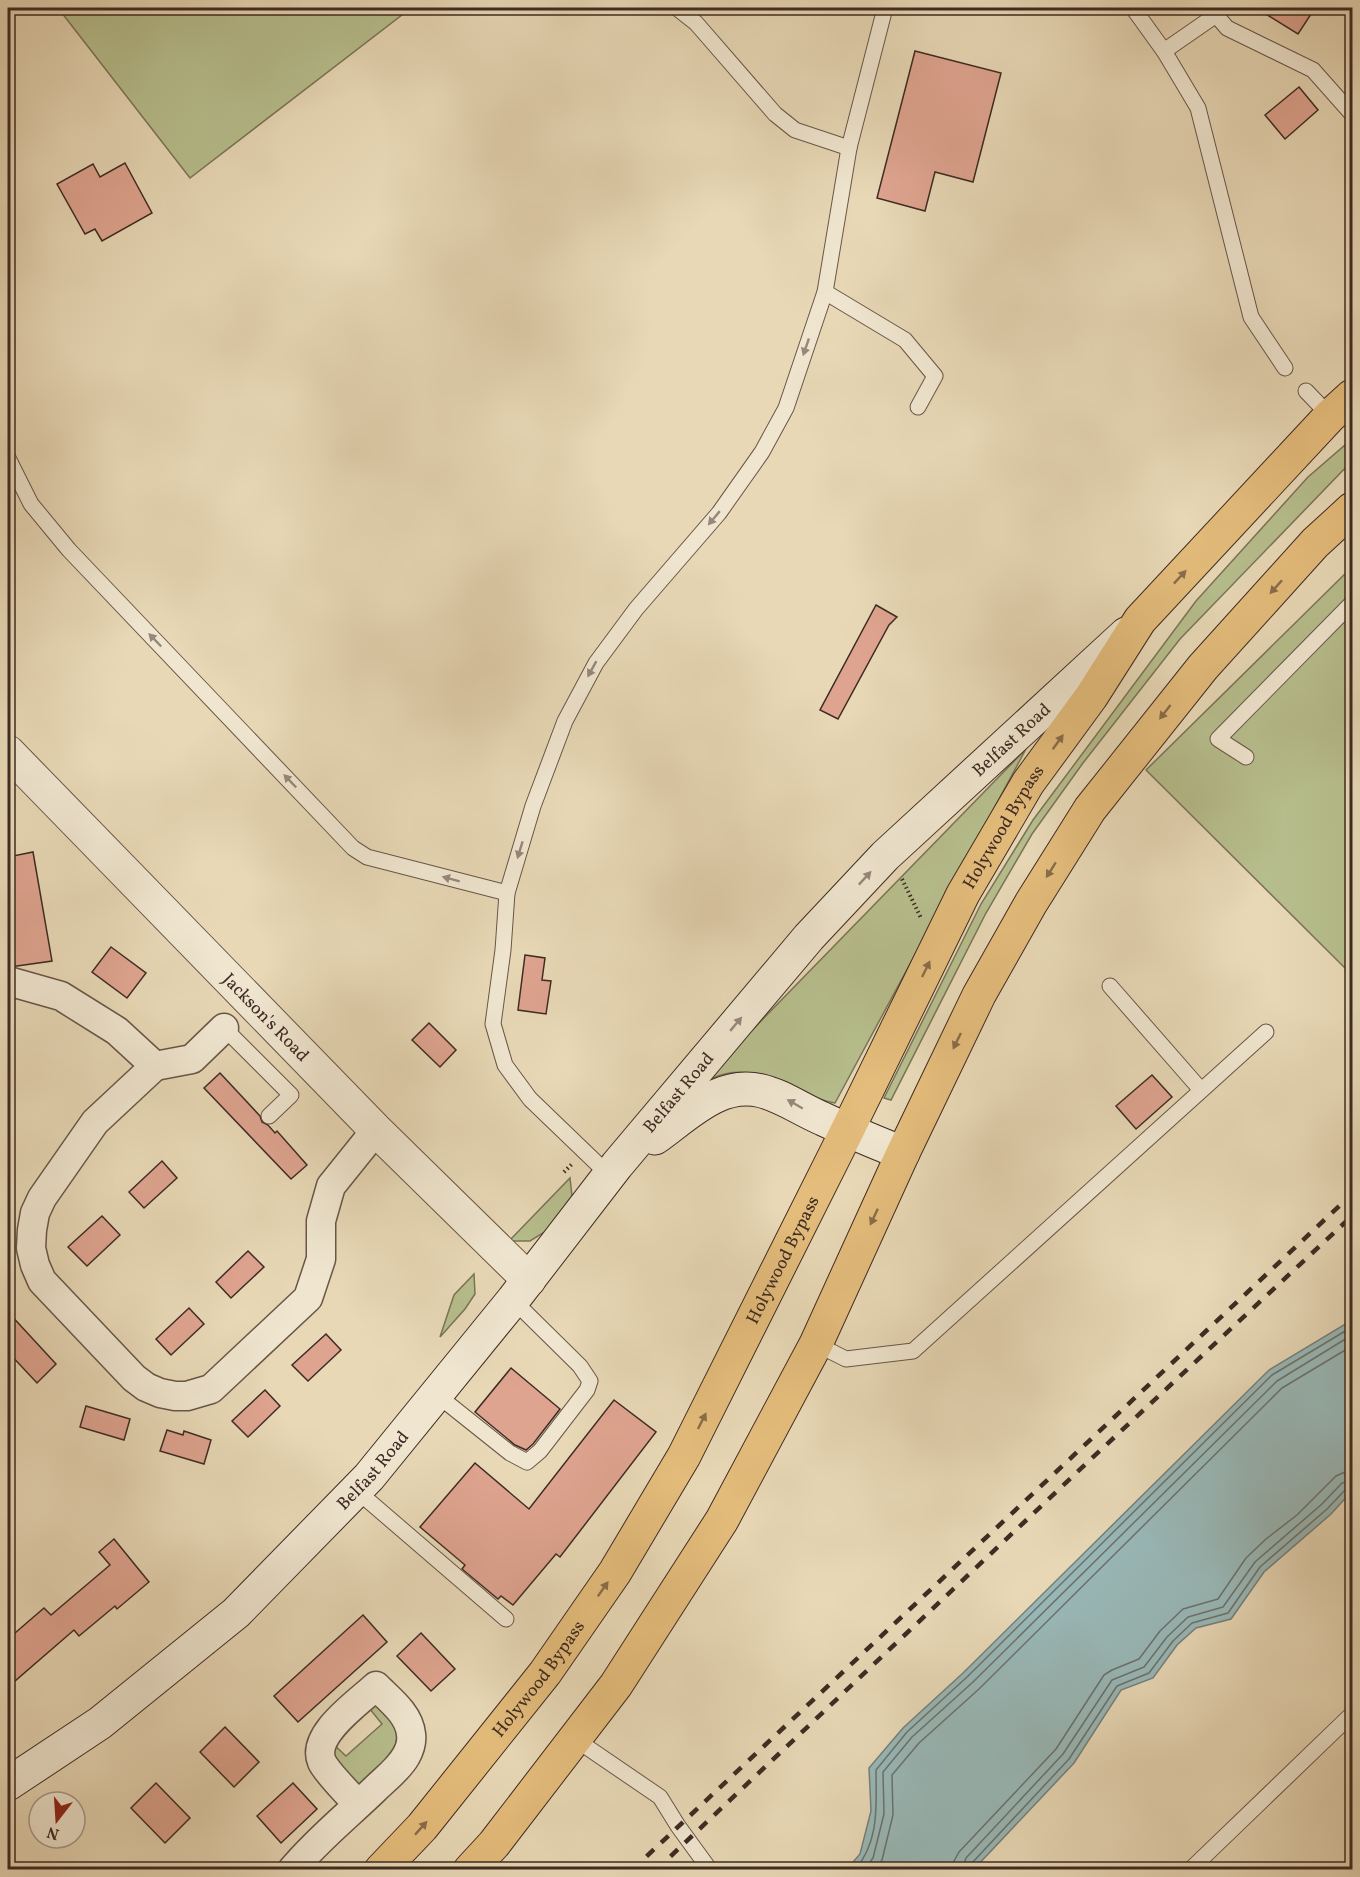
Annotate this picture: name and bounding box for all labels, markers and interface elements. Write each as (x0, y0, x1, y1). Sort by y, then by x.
one-way arrow (801, 338, 810, 356)
one-way arrow (709, 510, 721, 525)
one-way arrow (1173, 570, 1187, 585)
one-way arrow (1270, 579, 1283, 594)
one-way arrow (149, 633, 162, 648)
one-way arrow (587, 661, 597, 678)
street label: Belfast Road (968, 698, 1057, 783)
one-way arrow (1160, 705, 1172, 720)
one-way arrow (1052, 735, 1064, 751)
street label: Holywood Bypass (958, 761, 1051, 894)
one-way arrow (283, 775, 297, 789)
one-way arrow (515, 841, 524, 859)
one-way arrow (1046, 862, 1057, 878)
one-way arrow (858, 870, 872, 885)
one-way arrow (441, 873, 460, 883)
one-way arrow (921, 961, 930, 978)
street label: Jackson's Road (216, 968, 314, 1068)
one-way arrow (729, 1017, 742, 1032)
one-way arrow (953, 1032, 962, 1049)
street label: Belfast Road (638, 1048, 721, 1139)
one-way arrow (786, 1099, 803, 1109)
street label: Holywood Bypass (741, 1192, 826, 1329)
one-way arrow (869, 1209, 879, 1227)
one-way arrow (696, 1412, 706, 1430)
street label: Belfast Road (332, 1426, 416, 1517)
one-way arrow (597, 1581, 608, 1597)
street label: Holywood Bypass (487, 1616, 592, 1743)
north arrow (27, 1790, 87, 1850)
text: N (44, 1820, 62, 1845)
one-way arrow (414, 1820, 428, 1835)

